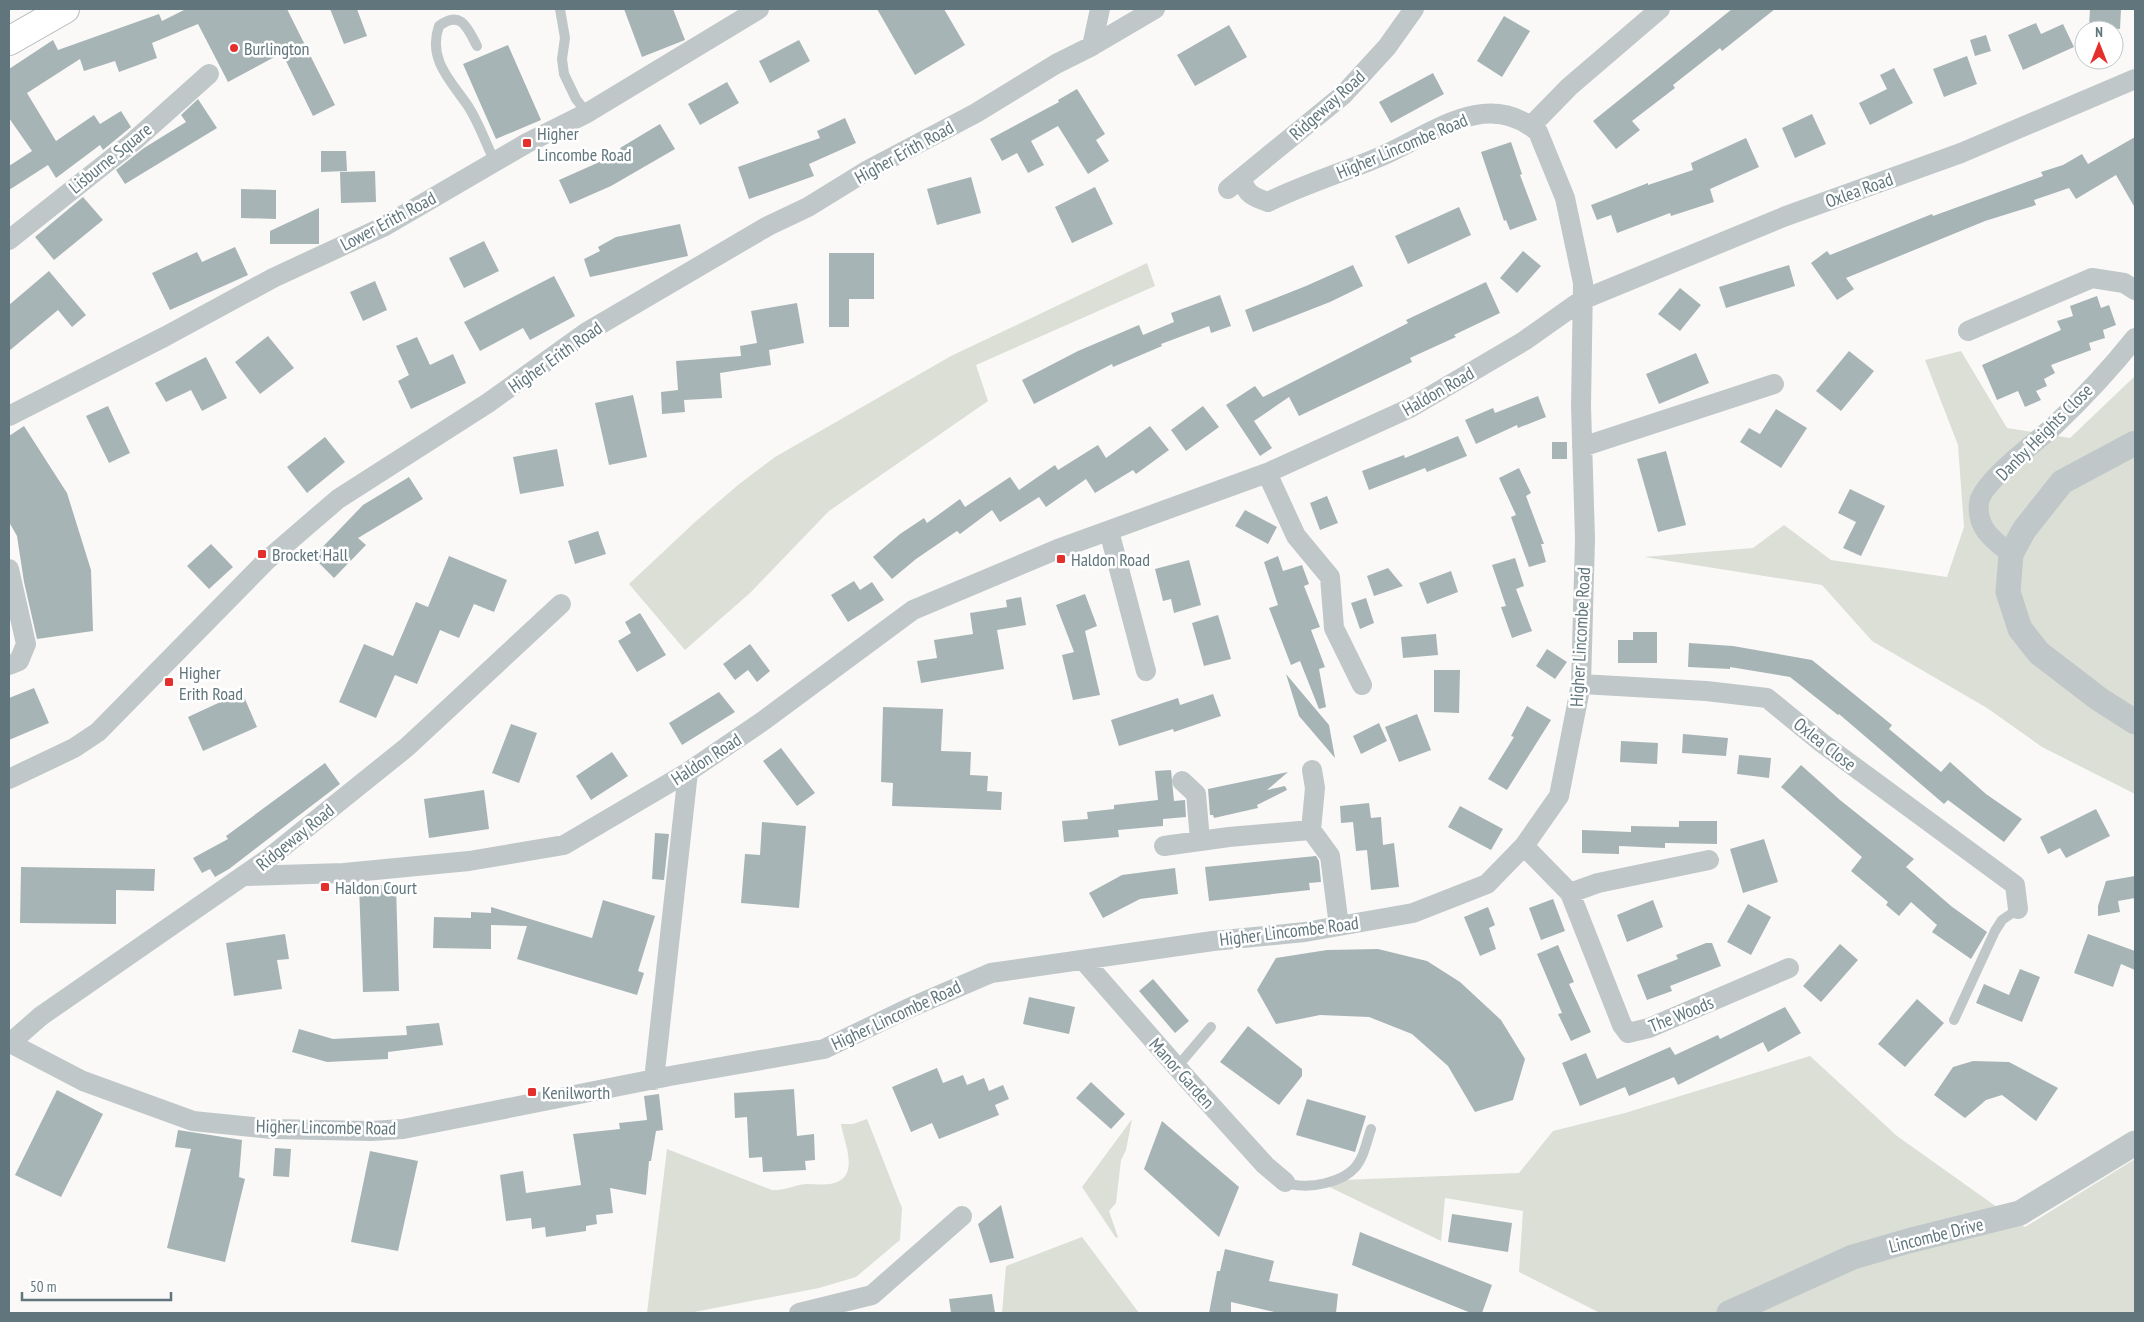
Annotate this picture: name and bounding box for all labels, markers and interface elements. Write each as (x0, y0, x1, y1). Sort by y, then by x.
north arrow (2074, 20, 2124, 70)
text: N (2095, 23, 2103, 41)
place label: Burlington (244, 37, 309, 60)
marker: Burlington (228, 42, 240, 54)
street label: Ridgeway Road (1284, 65, 1370, 145)
street label: Higher Lincombe Road (1333, 108, 1471, 184)
street label: Higher Erith Road (851, 115, 957, 189)
street label: Lisburne Square (64, 118, 156, 198)
place label: Higher Lincombe Road (537, 122, 632, 166)
marker: Higher Lincombe Road (521, 137, 533, 149)
street label: Oxlea Road (1822, 167, 1896, 213)
street label: Lower Erith Road (336, 186, 440, 256)
street label: Higher Erith Road (504, 316, 606, 398)
street label: Haldon Road (1398, 361, 1478, 421)
street label: Danby Heights Close (1991, 379, 2097, 485)
place label: Brocket Hall (272, 543, 349, 566)
marker: Brocket Hall (256, 548, 268, 560)
place label: Haldon Road (1071, 548, 1150, 571)
marker: Haldon Road (1055, 553, 1067, 565)
street label: Higher Lincombe Road (1565, 566, 1595, 708)
place label: Higher Erith Road (179, 661, 243, 705)
marker: Higher Erith Road (163, 676, 175, 688)
street label: Oxlea Close (1789, 712, 1861, 776)
street label: Haldon Road (667, 728, 745, 790)
street label: Ridgeway Road (251, 798, 339, 876)
place label: Haldon Court (335, 876, 417, 899)
marker: Haldon Court (319, 881, 331, 893)
street label: Higher Lincombe Road (1218, 911, 1360, 951)
street label: Higher Lincombe Road (828, 975, 964, 1055)
street label: The Woods (1645, 991, 1717, 1037)
street label: Manor Garden (1144, 1033, 1220, 1113)
place label: Kenilworth (542, 1081, 610, 1104)
marker: Kenilworth (526, 1086, 538, 1098)
street label: Higher Lincombe Road (256, 1114, 396, 1140)
street label: Lincombe Drive (1886, 1212, 1986, 1258)
scale bar (22, 1270, 171, 1302)
text: 50 m (30, 1277, 56, 1296)

